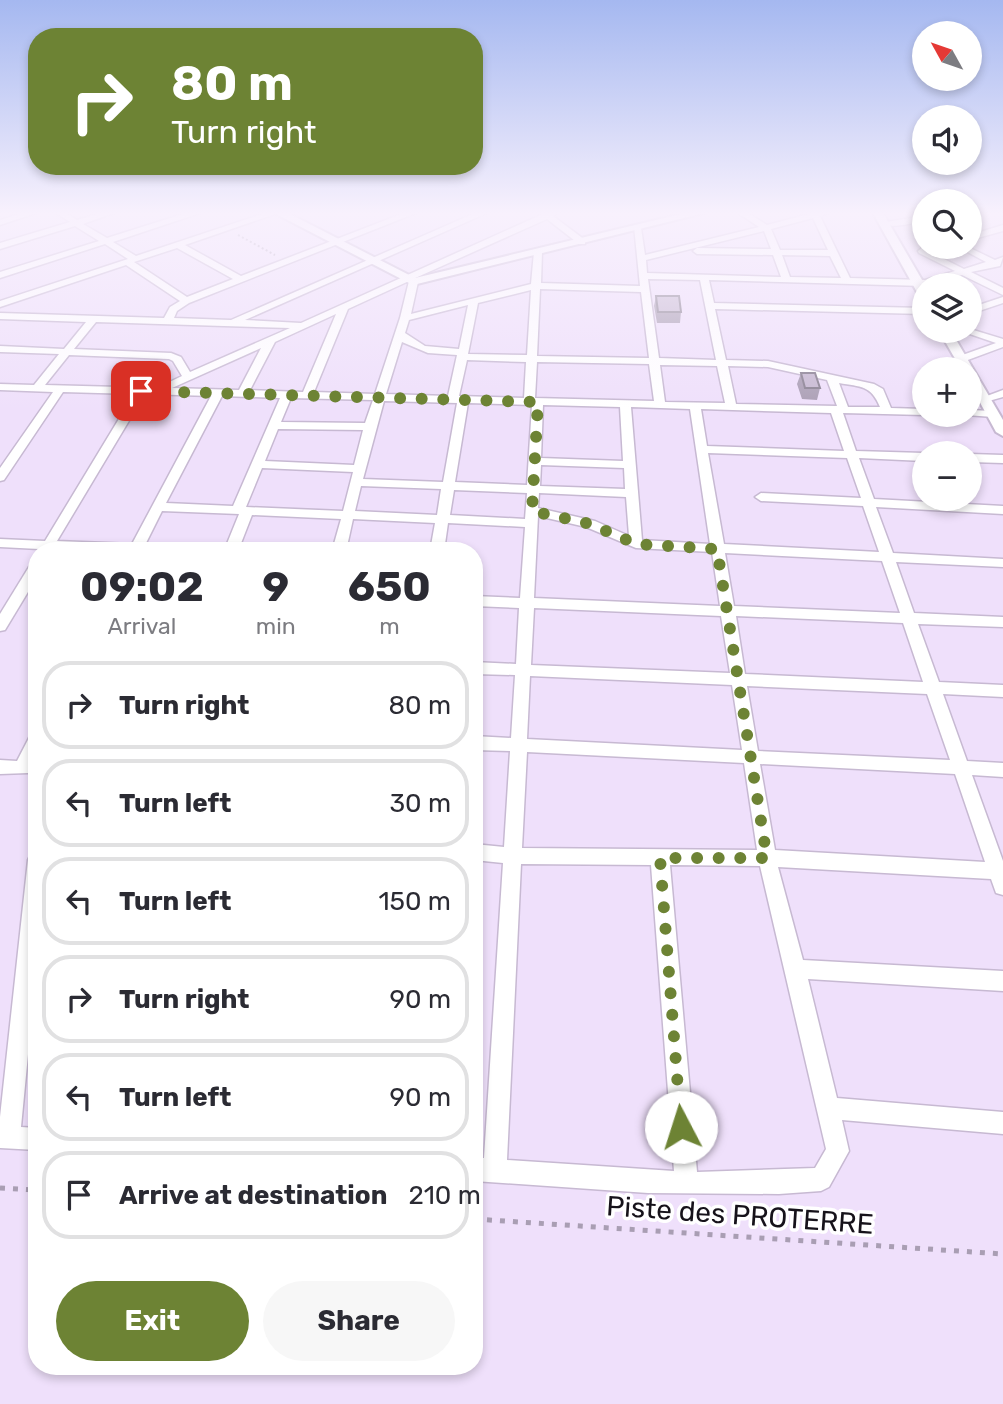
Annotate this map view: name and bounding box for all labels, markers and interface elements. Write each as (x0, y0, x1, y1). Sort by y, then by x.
north arrow (912, 21, 982, 91)
map controls (912, 21, 982, 511)
text: 80 m (171, 54, 293, 112)
icon: right (56, 56, 147, 147)
button: sound (912, 105, 982, 175)
text: Turn right (171, 113, 316, 151)
button: search (912, 189, 982, 259)
button: layers (912, 273, 982, 343)
button: + (912, 357, 982, 427)
pin (111, 361, 171, 421)
icon: arrive (122, 372, 160, 410)
button: − (912, 441, 982, 511)
text: 09:02 (80, 562, 204, 612)
text: 9 (262, 562, 289, 612)
text: 650 (348, 562, 431, 612)
text: Arrival (107, 612, 176, 640)
text: min (256, 612, 296, 640)
text: m (379, 612, 400, 640)
icon: right (60, 686, 98, 724)
text: Turn right (119, 690, 249, 721)
text: 80 m (388, 690, 451, 721)
icon: left (60, 784, 98, 822)
text: Turn left (119, 788, 231, 819)
text: 30 m (389, 788, 451, 819)
icon: left (60, 882, 98, 920)
text: Turn left (119, 886, 231, 917)
text: 150 m (378, 886, 451, 917)
icon: right (60, 980, 98, 1018)
text: Turn right (119, 984, 249, 1015)
text: 90 m (390, 984, 451, 1015)
icon: left (60, 1078, 98, 1116)
text: Turn left (119, 1082, 231, 1113)
text: 90 m (390, 1082, 451, 1113)
position arrow (644, 1090, 718, 1164)
icon: arrive (60, 1176, 98, 1214)
text: Arrive at destination (119, 1180, 387, 1211)
text: 210 m (408, 1180, 481, 1211)
street label: Piste des PROTERRE (605, 1189, 875, 1241)
button: Exit (56, 1281, 249, 1361)
button: Share (263, 1281, 455, 1361)

